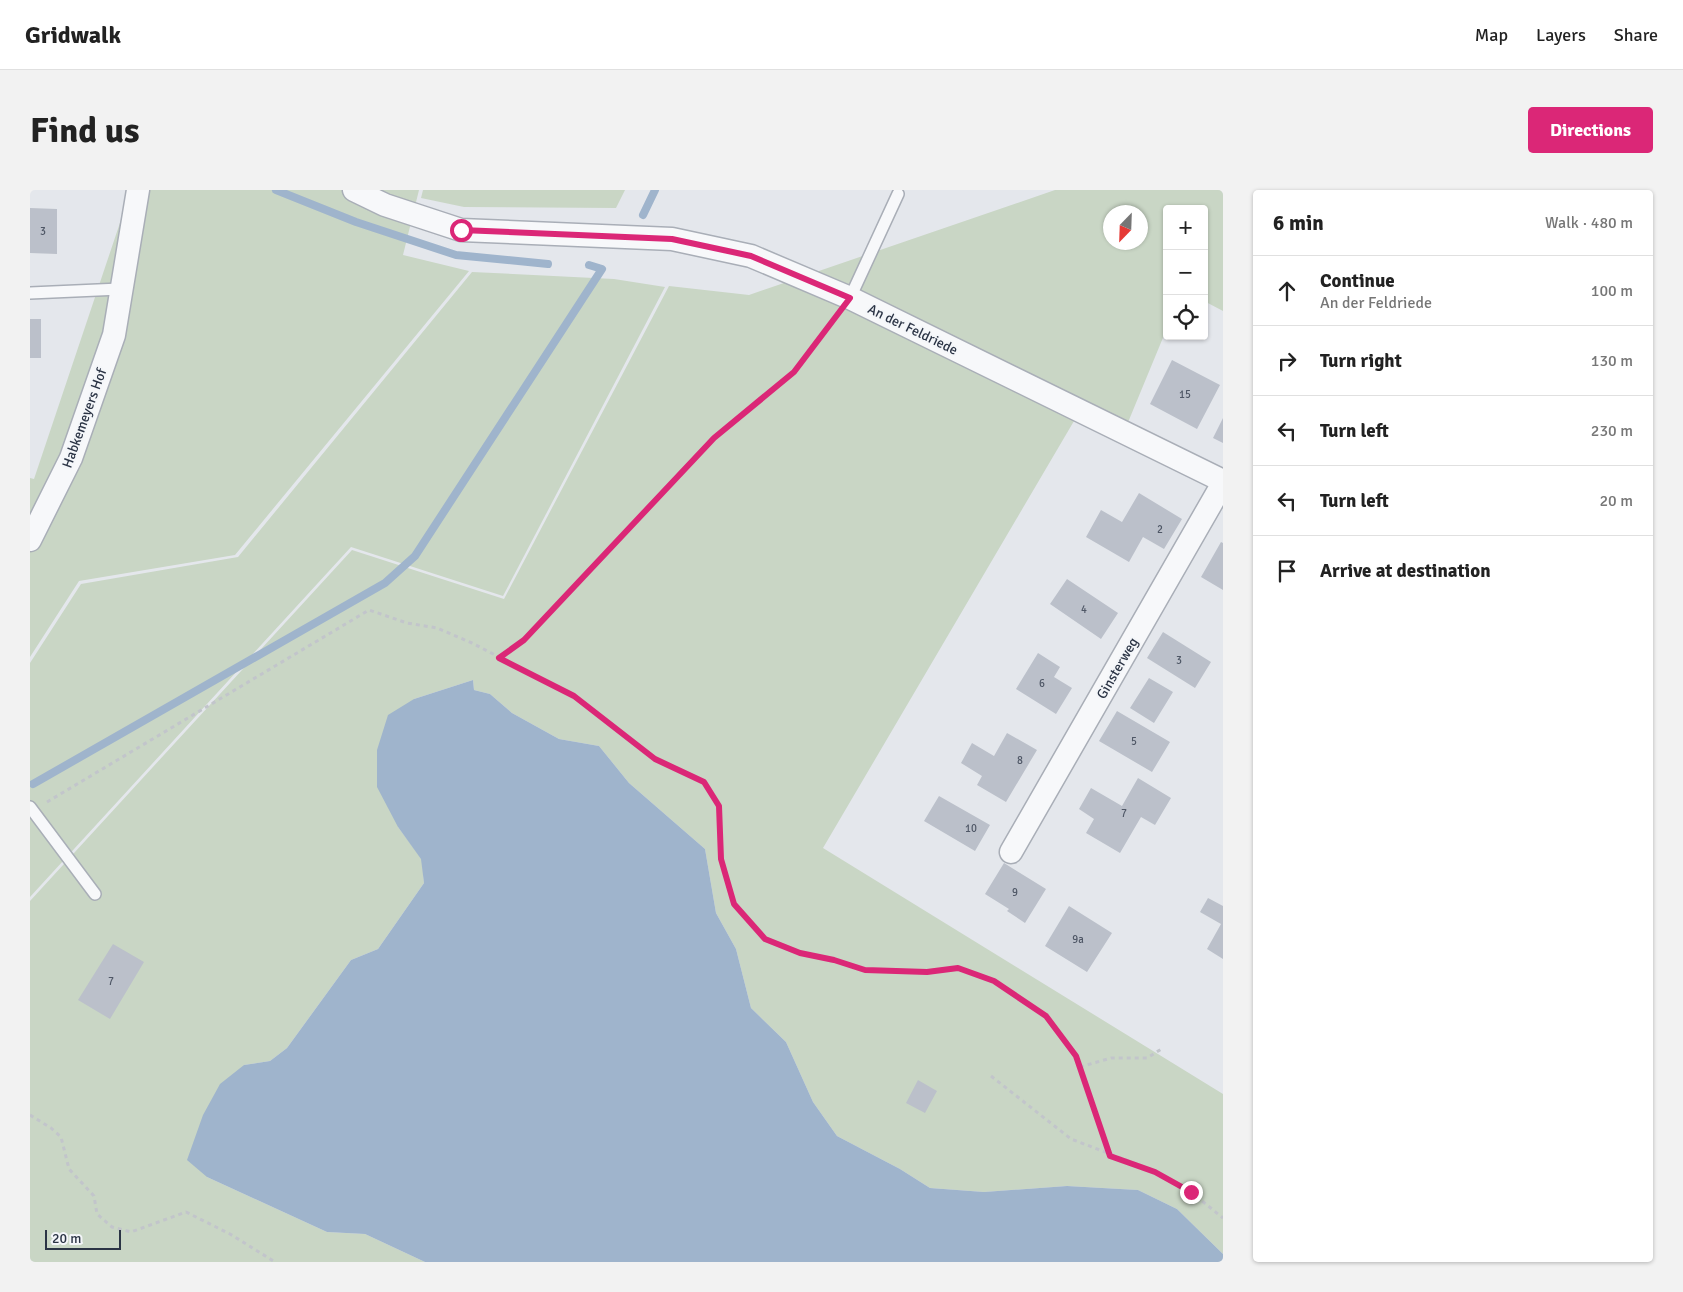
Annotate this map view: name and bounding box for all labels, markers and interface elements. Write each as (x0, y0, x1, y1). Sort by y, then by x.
text: Gridwalk (25, 20, 121, 50)
text: Map (1475, 24, 1508, 46)
text: Layers (1536, 24, 1586, 46)
text: Share (1614, 24, 1658, 46)
button: Directions (1528, 107, 1653, 153)
text: Find us (30, 109, 140, 152)
north arrow (1103, 205, 1148, 250)
map controls (1163, 205, 1208, 340)
button: + (1163, 205, 1208, 250)
text: 6 min (1273, 210, 1324, 236)
text: Walk · 480 m (1545, 213, 1633, 233)
route start (450, 219, 473, 242)
house number: 3 (40, 225, 46, 238)
button: − (1163, 250, 1208, 295)
text: Continue (1320, 269, 1395, 293)
icon: ahead (1273, 277, 1301, 305)
text: 100 m (1591, 281, 1633, 301)
text: An der Feldriede (1320, 293, 1432, 313)
button: locate (1163, 295, 1208, 340)
street label: An der Feldriede (865, 300, 961, 359)
icon: right (1273, 347, 1301, 375)
text: Turn right (1320, 349, 1402, 373)
text: 130 m (1591, 351, 1633, 371)
street label: Habkemeyers Hof (59, 365, 111, 470)
house number: 15 (1179, 388, 1191, 401)
icon: left (1273, 417, 1301, 445)
text: Turn left (1320, 419, 1389, 443)
text: 230 m (1591, 421, 1633, 441)
icon: left (1273, 487, 1301, 515)
text: Turn left (1320, 489, 1389, 513)
text: 20 m (1599, 491, 1633, 511)
house number: 2 (1157, 523, 1163, 536)
icon: arrive (1273, 557, 1301, 585)
text: Arrive at destination (1320, 559, 1491, 583)
house number: 4 (1081, 603, 1087, 616)
street label: Ginsterweg (1093, 635, 1142, 702)
house number: 3 (1176, 654, 1182, 667)
house number: 6 (1039, 677, 1045, 690)
house number: 5 (1131, 735, 1137, 748)
house number: 8 (1017, 754, 1023, 767)
house number: 7 (1121, 807, 1127, 820)
house number: 10 (965, 822, 977, 835)
house number: 9 (1012, 886, 1018, 899)
house number: 9a (1072, 933, 1084, 946)
house number: 7 (108, 975, 114, 988)
route end (1180, 1181, 1203, 1204)
scale bar (45, 1227, 121, 1250)
text: 20 m (52, 1230, 81, 1247)

